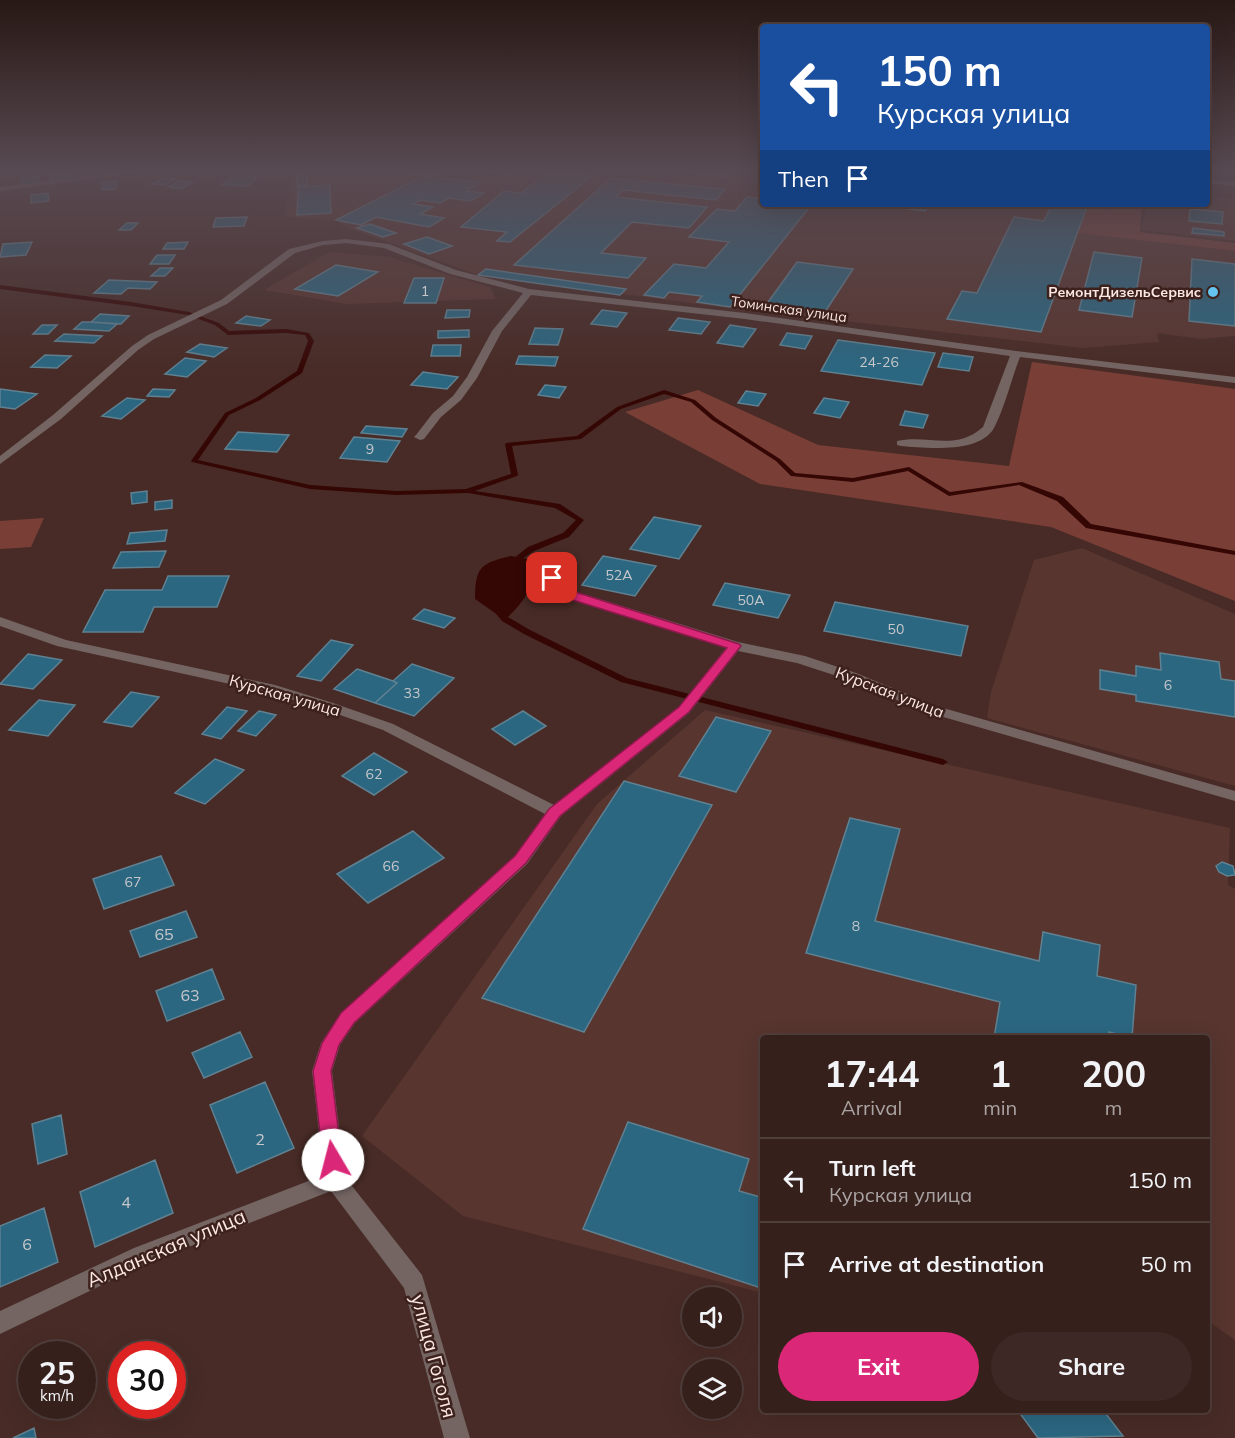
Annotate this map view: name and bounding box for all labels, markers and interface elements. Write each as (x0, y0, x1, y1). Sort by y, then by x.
text: 150 m (877, 44, 1002, 97)
icon: left (778, 48, 856, 126)
text: Курская улица (877, 96, 1070, 130)
icon: arrive (841, 162, 874, 195)
text: Then (778, 165, 829, 193)
house number: 1 (421, 282, 429, 300)
place label: РемонтДизельСервис (1048, 283, 1201, 301)
marker: РемонтДизельСервис (1206, 285, 1220, 299)
street label: Томинская улица (730, 292, 848, 326)
house number: 24-26 (859, 353, 899, 371)
house number: 9 (366, 440, 374, 458)
pin (526, 552, 577, 603)
icon: arrive (535, 561, 568, 594)
house number: 52А (605, 566, 633, 584)
house number: 50А (737, 591, 765, 609)
house number: 50 (888, 620, 904, 638)
street label: Курская улица (833, 662, 947, 722)
street label: Курская улица (227, 670, 343, 720)
house number: 6 (1164, 676, 1172, 694)
house number: 33 (404, 684, 420, 702)
house number: 62 (366, 765, 382, 783)
house number: 66 (383, 857, 399, 875)
house number: 67 (125, 873, 141, 891)
house number: 8 (852, 917, 860, 935)
house number: 65 (154, 924, 174, 944)
house number: 63 (180, 985, 200, 1005)
text: 17:44 (824, 1051, 919, 1096)
text: 1 (989, 1051, 1011, 1096)
text: 200 (1081, 1051, 1146, 1096)
text: Arrival (841, 1095, 902, 1120)
text: min (983, 1095, 1017, 1120)
text: m (1105, 1095, 1122, 1120)
position arrow (301, 1128, 365, 1192)
house number: 2 (255, 1129, 265, 1149)
text: Turn left (829, 1154, 916, 1182)
icon: left (778, 1164, 811, 1197)
text: 150 m (1127, 1166, 1192, 1194)
text: Курская улица (829, 1182, 972, 1207)
house number: 4 (121, 1192, 131, 1212)
street label: Алданская улица (83, 1203, 249, 1292)
house number: 6 (22, 1234, 32, 1254)
icon: arrive (778, 1248, 811, 1281)
text: Arrive at destination (829, 1250, 1044, 1278)
text: 50 m (1141, 1250, 1192, 1278)
map controls (682, 1287, 742, 1419)
button: sound (682, 1287, 742, 1347)
street label: улица Гоголя (406, 1291, 463, 1420)
button: Exit (778, 1332, 979, 1401)
button: Share (991, 1332, 1192, 1401)
speed limit sign: 30 (108, 1341, 186, 1419)
text: 25 (39, 1354, 75, 1392)
button: layers (682, 1359, 742, 1419)
text: km/h (40, 1386, 74, 1405)

